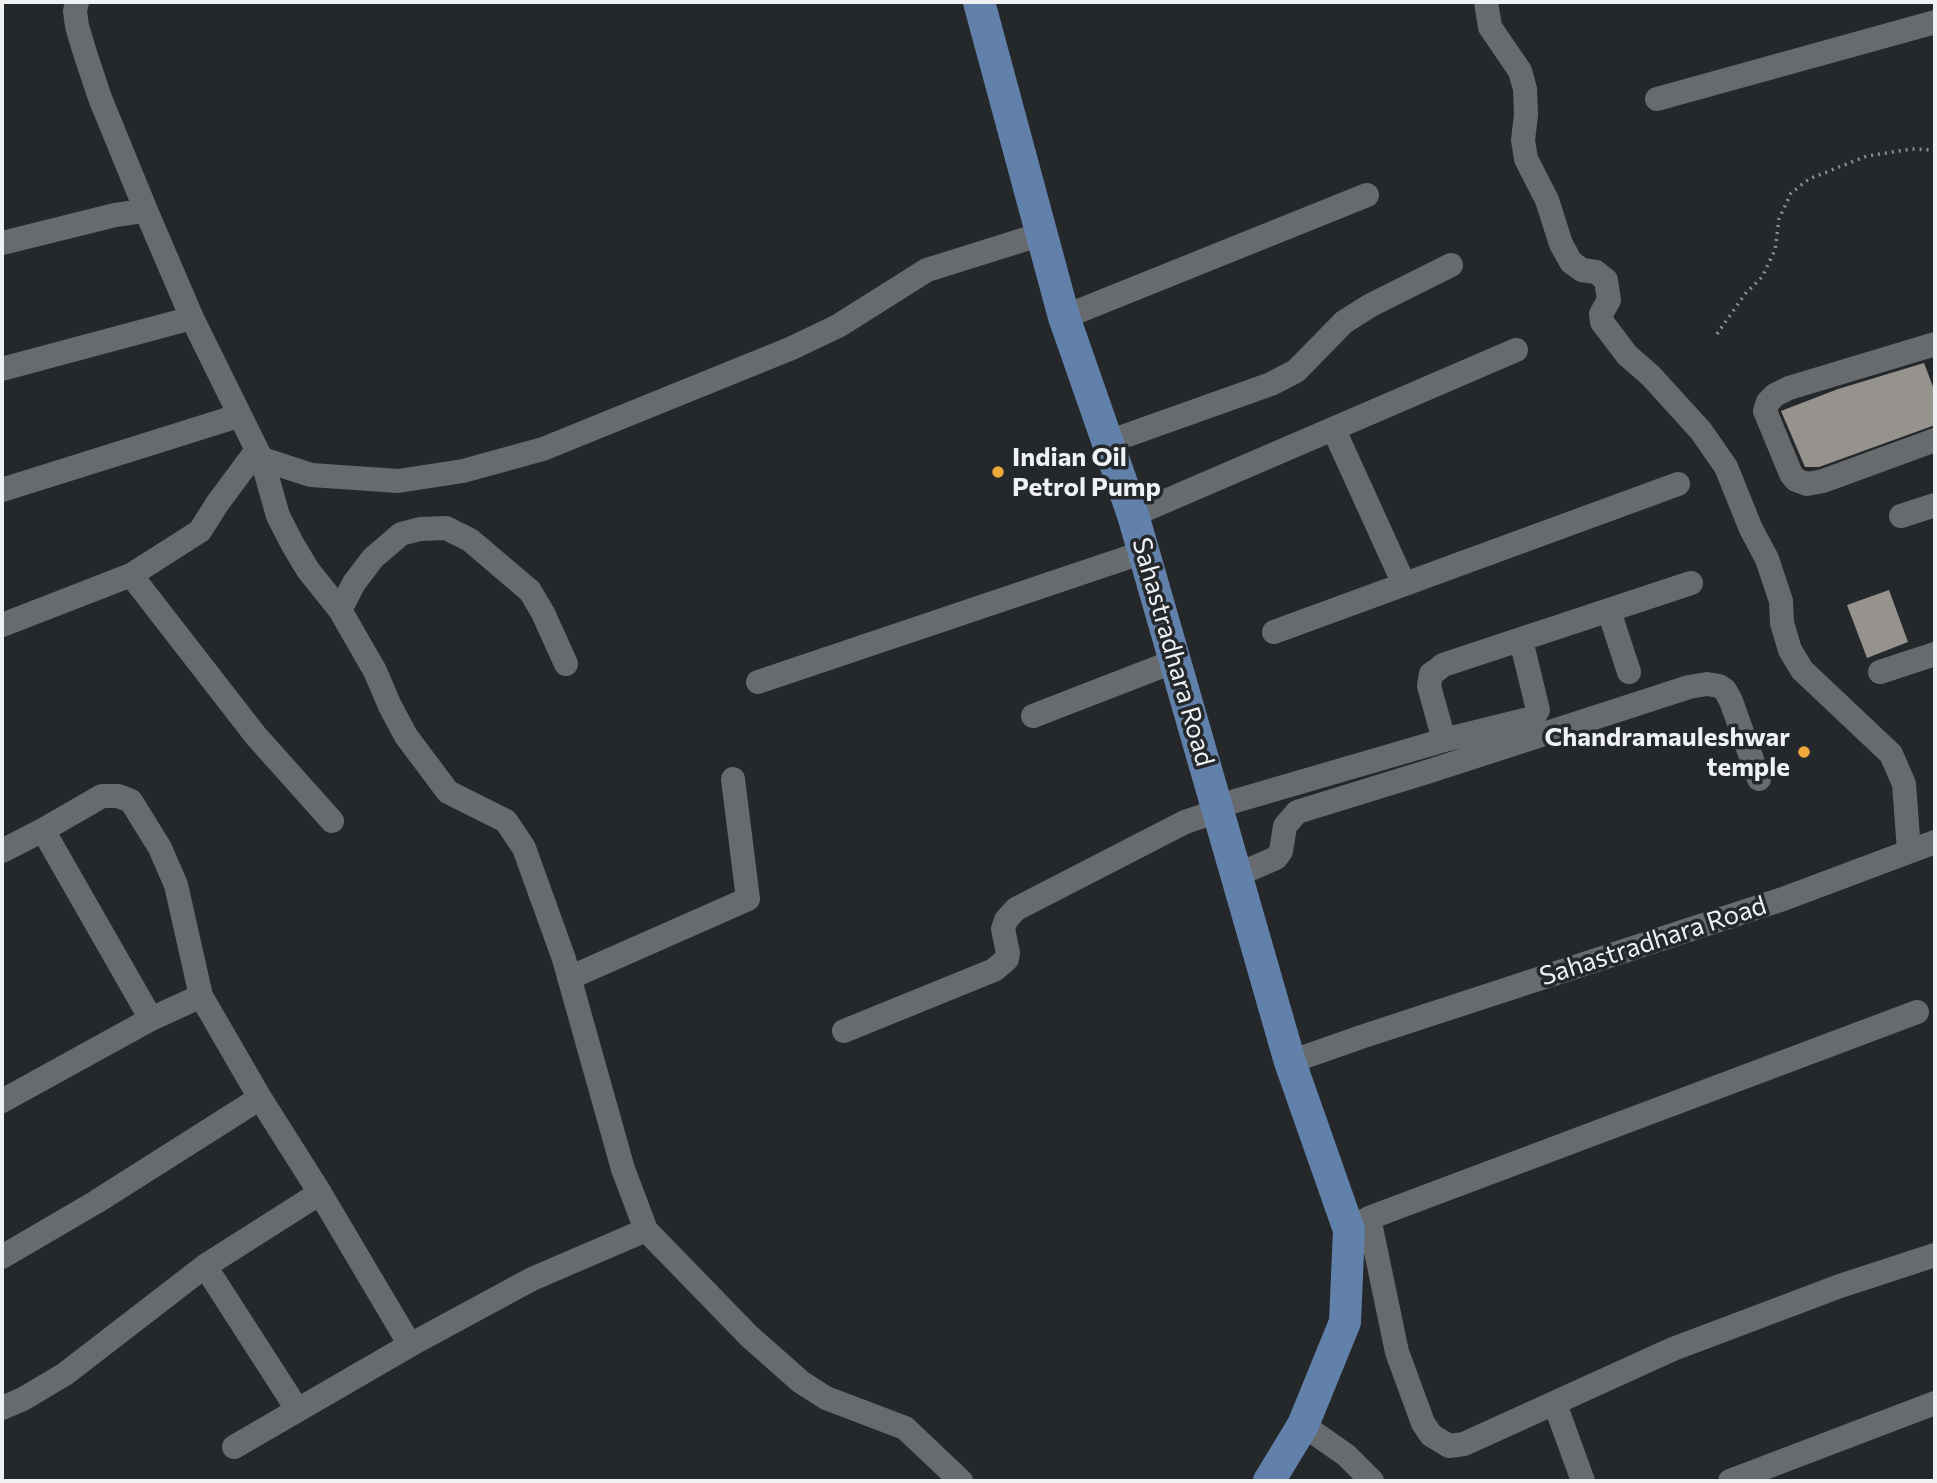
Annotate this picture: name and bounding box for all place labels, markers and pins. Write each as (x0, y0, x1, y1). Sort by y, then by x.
place label: Indian Oil Petrol Pump (1012, 441, 1161, 503)
marker: Indian Oil Petrol Pump (990, 464, 1006, 480)
place label: Chandramauleshwar temple (1544, 721, 1790, 782)
marker: Chandramauleshwar temple (1796, 744, 1812, 760)

